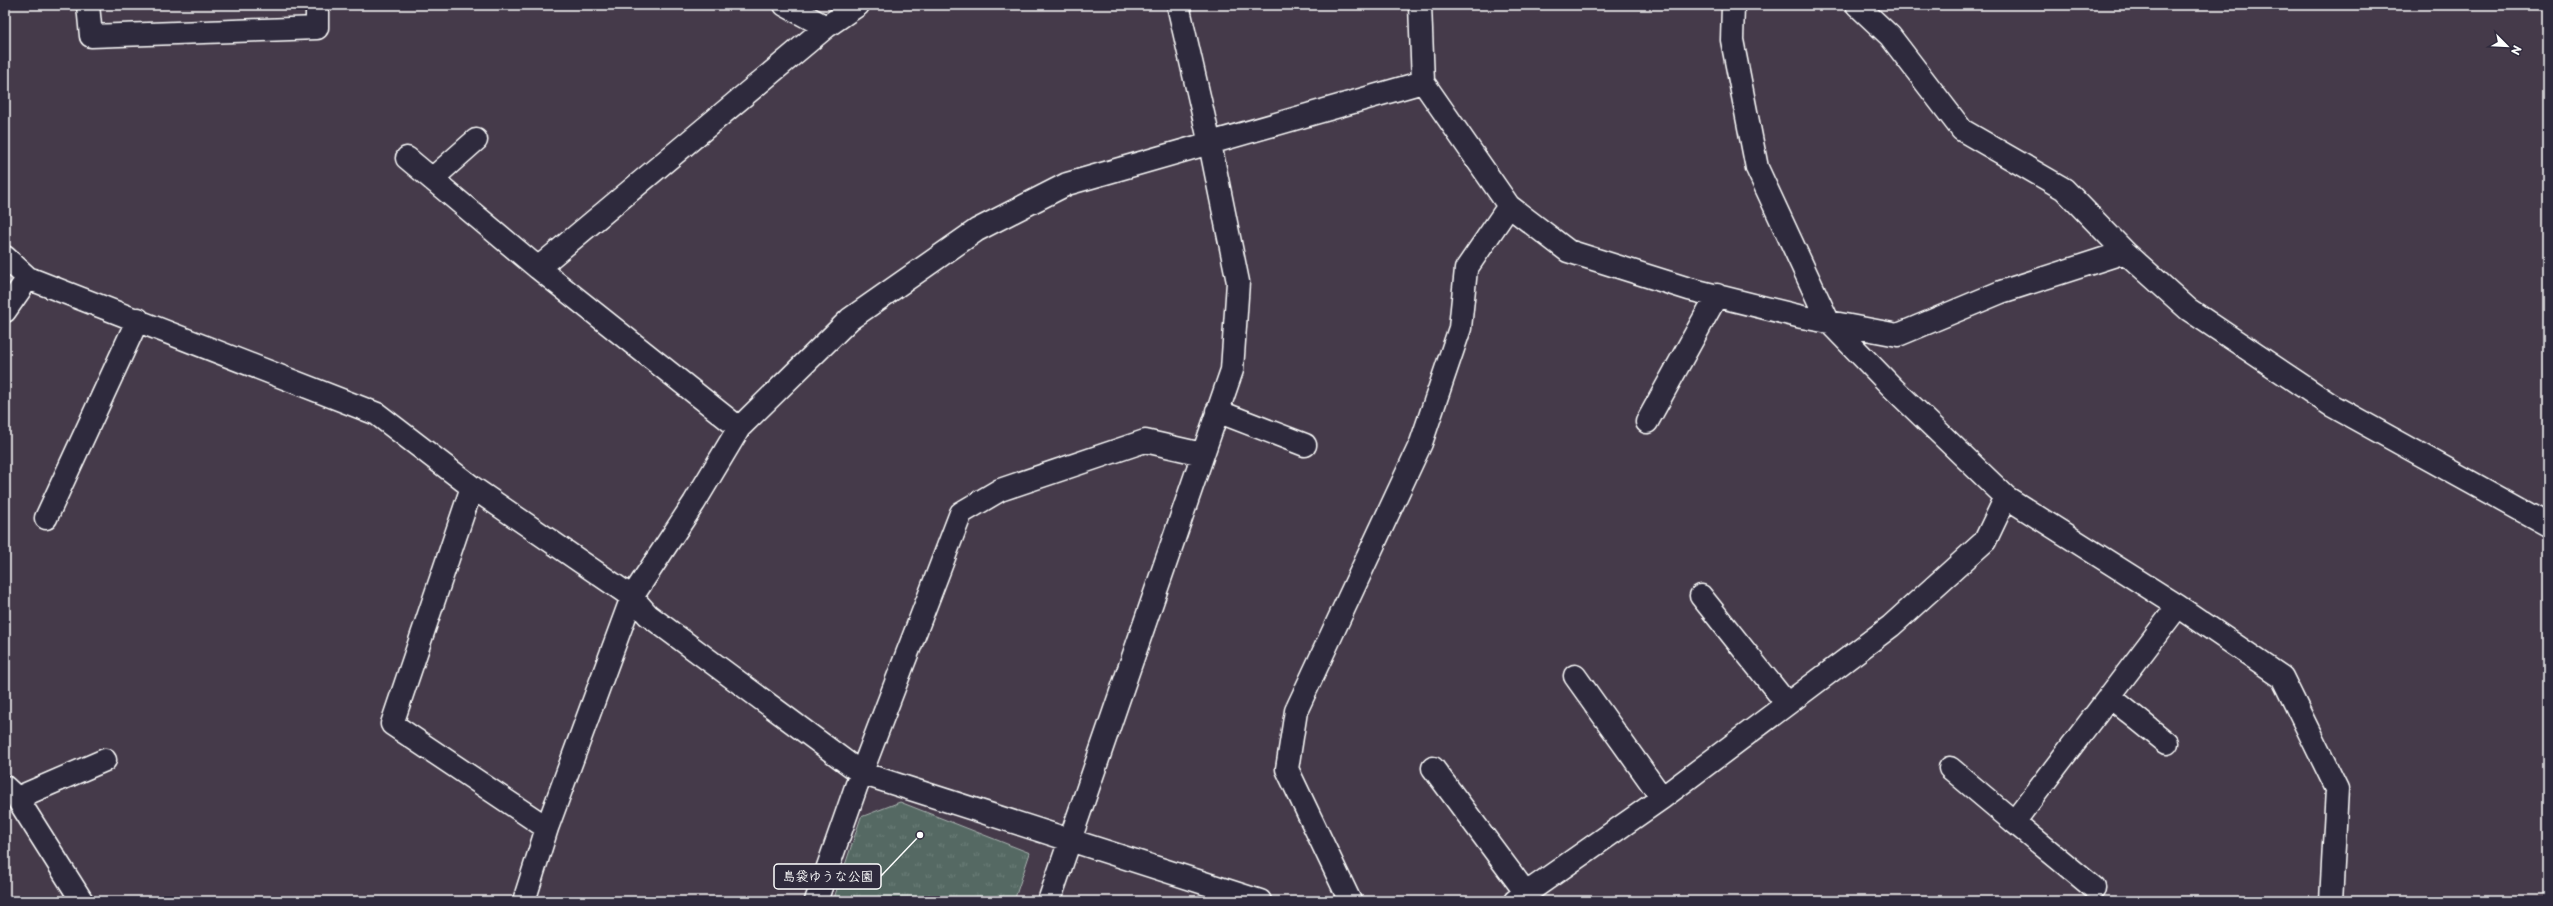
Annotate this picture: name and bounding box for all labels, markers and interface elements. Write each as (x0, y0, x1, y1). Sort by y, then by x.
north arrow (2487, 26, 2527, 66)
text: N (2507, 43, 2526, 58)
callout: 島袋ゆうな公園 (774, 864, 881, 889)
text: 島袋ゆうな公園 (782, 866, 874, 885)

